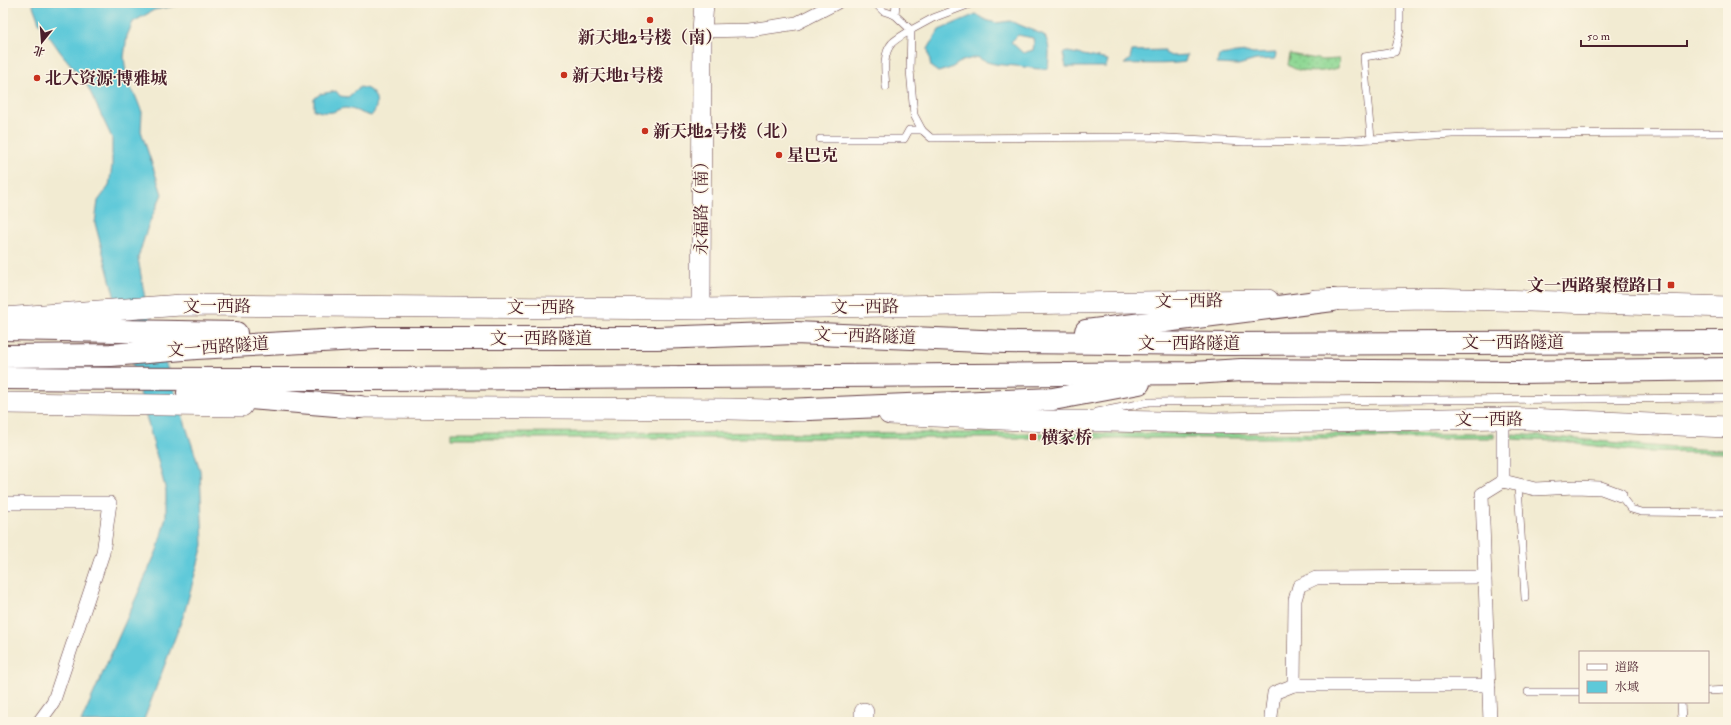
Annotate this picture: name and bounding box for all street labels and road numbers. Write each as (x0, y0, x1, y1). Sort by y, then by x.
street label: 永福路（南） (691, 153, 712, 255)
street label: 文一西路 (1155, 290, 1223, 312)
street label: 文一西路 (183, 296, 251, 317)
street label: 文一西路 (831, 296, 899, 318)
street label: 文一西路 (507, 297, 575, 318)
street label: 文一西路隧道 (814, 324, 916, 348)
street label: 文一西路隧道 (490, 328, 592, 349)
street label: 文一西路隧道 (1462, 332, 1564, 353)
street label: 文一西路隧道 (166, 333, 270, 361)
street label: 文一西路隧道 (1138, 333, 1240, 354)
street label: 文一西路 (1455, 409, 1523, 430)

